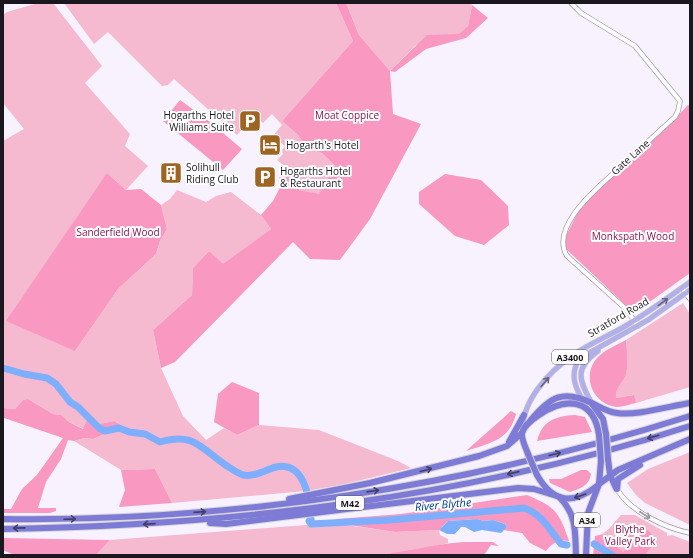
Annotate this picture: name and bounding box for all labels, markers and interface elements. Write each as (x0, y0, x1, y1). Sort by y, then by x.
place label: Hogarths Hotel Williams Suite (163, 108, 234, 134)
parking icon: Hogarths Hotel Williams Suite (237, 108, 263, 134)
park label: Moat Coppice (315, 108, 379, 122)
hotel icon: Hogarth's Hotel (257, 132, 283, 158)
street label: Gate Lane (608, 136, 652, 178)
place label: Hogarth's Hotel (286, 138, 359, 152)
building icon: Solihull Riding Club (158, 160, 184, 186)
place label: Solihull Riding Club (186, 160, 239, 186)
parking icon: Hogarths Hotel & Restaurant (252, 164, 278, 190)
place label: Hogarths Hotel & Restaurant (280, 164, 351, 190)
park label: Sanderfield Wood (76, 225, 160, 239)
park label: Monkspath Wood (592, 229, 674, 243)
street label: Stratford Road (585, 294, 651, 340)
one-way arrow (657, 298, 668, 306)
road number: A3400 (552, 350, 588, 364)
one-way arrow (540, 377, 549, 388)
one-way arrow (646, 434, 659, 441)
one-way arrow (548, 449, 561, 457)
one-way arrow (419, 466, 432, 474)
one-way arrow (507, 470, 520, 478)
one-way arrow (366, 487, 379, 495)
one-way arrow (574, 493, 586, 501)
water label: River Blythe (414, 494, 472, 514)
road number: M42 (336, 496, 364, 510)
one-way arrow (193, 508, 206, 516)
one-way arrow (640, 511, 651, 519)
road number: A34 (574, 513, 600, 527)
one-way arrow (63, 515, 76, 522)
one-way arrow (143, 521, 156, 528)
park label: Blythe Valley Park (605, 522, 656, 548)
one-way arrow (13, 524, 26, 532)

